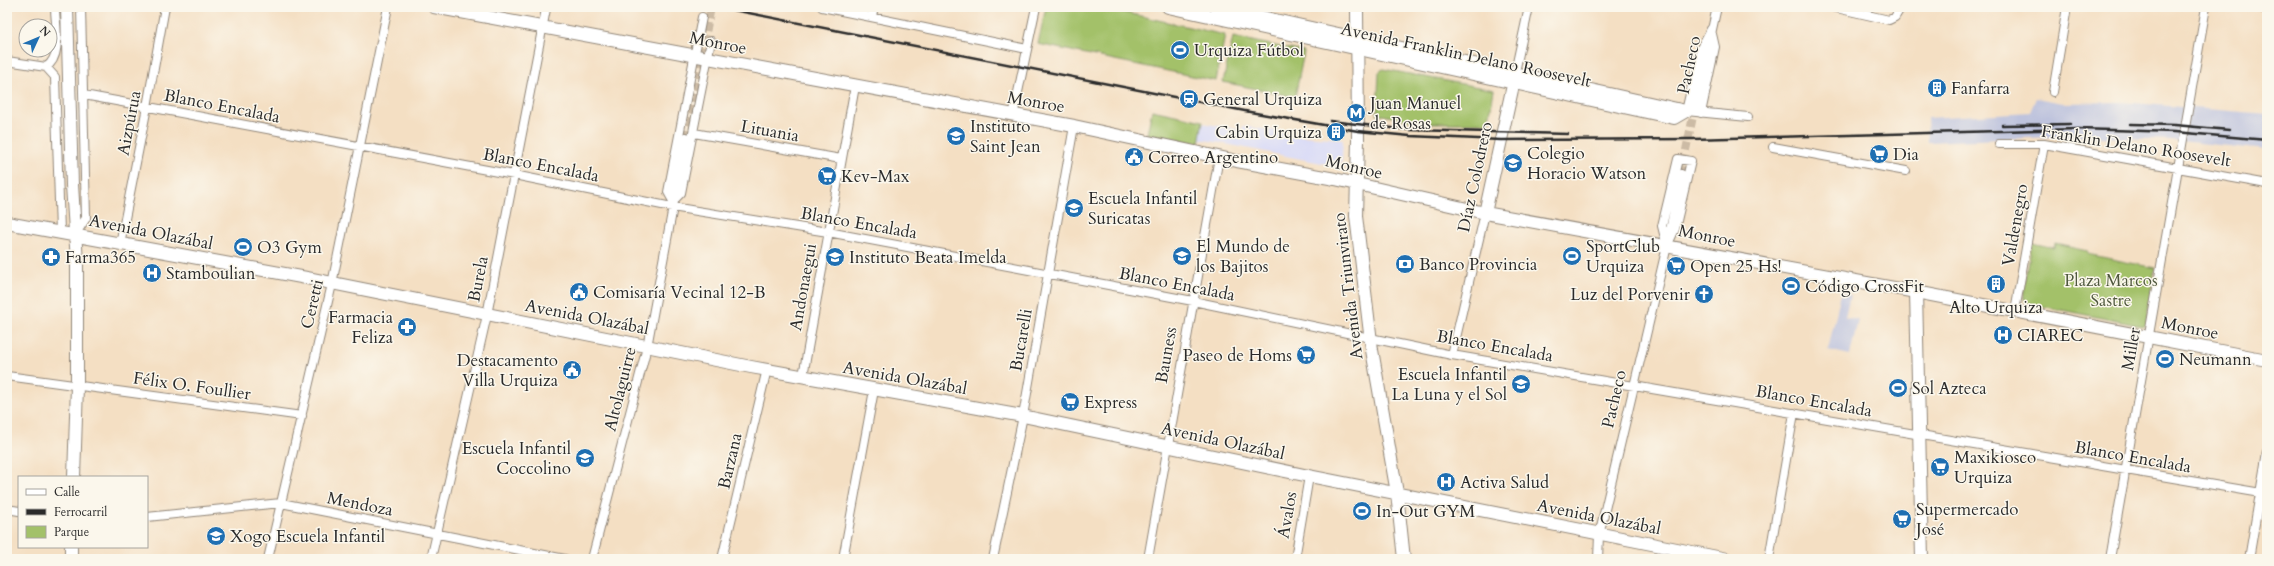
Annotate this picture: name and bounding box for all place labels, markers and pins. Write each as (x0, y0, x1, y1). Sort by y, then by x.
sports icon: Urquiza Fútbol (1169, 39, 1191, 61)
place label: Urquiza Fútbol (1194, 39, 1304, 62)
building icon: Fanfarra (1926, 77, 1948, 99)
place label: Fanfarra (1951, 77, 2011, 100)
station icon: General Urquiza (1178, 88, 1200, 110)
place label: General Urquiza (1203, 88, 1323, 111)
place label: Juan Manuel de Rosas (1367, 92, 1462, 135)
metro station icon: Juan Manuel de Rosas (1345, 102, 1367, 124)
place label: Instituto Saint Jean (970, 115, 1041, 158)
place label: Cabin Urquiza (1215, 121, 1323, 144)
building icon: Cabin Urquiza (1325, 121, 1347, 143)
school or university icon: Instituto Saint Jean (945, 125, 967, 147)
place label: Colegio Horacio Watson (1527, 142, 1647, 185)
supermarket icon: Dia (1868, 143, 1890, 165)
place label: Dia (1893, 143, 1920, 166)
public building icon: Correo Argentino (1123, 146, 1145, 168)
place label: Correo Argentino (1148, 146, 1278, 169)
school or university icon: Colegio Horacio Watson (1502, 152, 1524, 174)
supermarket icon: Kev-Max (816, 165, 838, 187)
place label: Kev-Max (841, 165, 910, 188)
place label: Escuela Infantil Suricatas (1088, 187, 1198, 230)
school or university icon: Escuela Infantil Suricatas (1063, 197, 1085, 219)
place label: El Mundo de los Bajitos (1196, 235, 1290, 278)
place label: SportClub Urquiza (1586, 235, 1660, 278)
sports icon: O3 Gym (232, 236, 254, 258)
place label: O3 Gym (257, 236, 322, 259)
school or university icon: El Mundo de los Bajitos (1171, 245, 1193, 267)
sports icon: SportClub Urquiza (1561, 245, 1583, 267)
pharmacy icon: Farma365 (40, 246, 62, 268)
place label: Farma365 (65, 246, 136, 269)
school or university icon: Instituto Beata Imelda (824, 246, 846, 268)
place label: Instituto Beata Imelda (849, 246, 1007, 269)
bank icon: Banco Provincia (1394, 253, 1416, 275)
place label: Banco Provincia (1419, 253, 1538, 276)
supermarket icon: Open 25 Hs! (1665, 255, 1687, 277)
place label: Open 25 Hs! (1690, 255, 1782, 278)
hospital icon: Stamboulian (141, 262, 163, 284)
place label: Stamboulian (166, 262, 256, 285)
building icon: Alto Urquiza (1985, 273, 2007, 295)
sports icon: Código CrossFit (1780, 275, 1802, 297)
place label: Código CrossFit (1805, 275, 1925, 298)
public building icon: Comisaría Vecinal 12-B (568, 281, 590, 303)
place label: Comisaría Vecinal 12-B (593, 281, 765, 304)
place label: Luz del Porvenir (1570, 283, 1691, 306)
church icon: Luz del Porvenir (1693, 283, 1715, 305)
place label: Alto Urquiza (1949, 296, 2044, 319)
place label: Farmacia Feliza (328, 306, 394, 349)
pharmacy icon: Farmacia Feliza (396, 316, 418, 338)
hospital icon: CIAREC (1992, 324, 2014, 346)
place label: CIAREC (2017, 324, 2083, 347)
place label: Paseo de Homs (1183, 344, 1292, 367)
supermarket icon: Paseo de Homs (1295, 344, 1317, 366)
sports icon: Neumann (2154, 348, 2176, 370)
place label: Neumann (2179, 348, 2252, 371)
place label: Destacamento Villa Urquiza (457, 349, 559, 392)
public building icon: Destacamento Villa Urquiza (561, 359, 583, 381)
place label: Escuela Infantil La Luna y el Sol (1391, 363, 1508, 406)
school or university icon: Escuela Infantil La Luna y el Sol (1510, 373, 1532, 395)
sports icon: Sol Azteca (1887, 377, 1909, 399)
place label: Sol Azteca (1912, 377, 1987, 400)
supermarket icon: Express (1059, 391, 1081, 413)
place label: Express (1084, 391, 1138, 414)
place label: Escuela Infantil Coccolino (462, 437, 572, 480)
place label: Maxikiosco Urquiza (1954, 446, 2036, 489)
school or university icon: Escuela Infantil Coccolino (574, 447, 596, 469)
supermarket icon: Maxikiosco Urquiza (1929, 456, 1951, 478)
hospital icon: Activa Salud (1435, 471, 1457, 493)
place label: Activa Salud (1460, 471, 1549, 494)
place label: Supermercado José (1913, 498, 2018, 541)
sports icon: In-Out GYM (1351, 500, 1373, 522)
place label: In-Out GYM (1376, 500, 1475, 523)
supermarket icon: Supermercado José (1891, 508, 1913, 530)
school or university icon: Xogo Escuela Infantil (205, 525, 227, 547)
place label: Xogo Escuela Infantil (230, 525, 386, 548)

